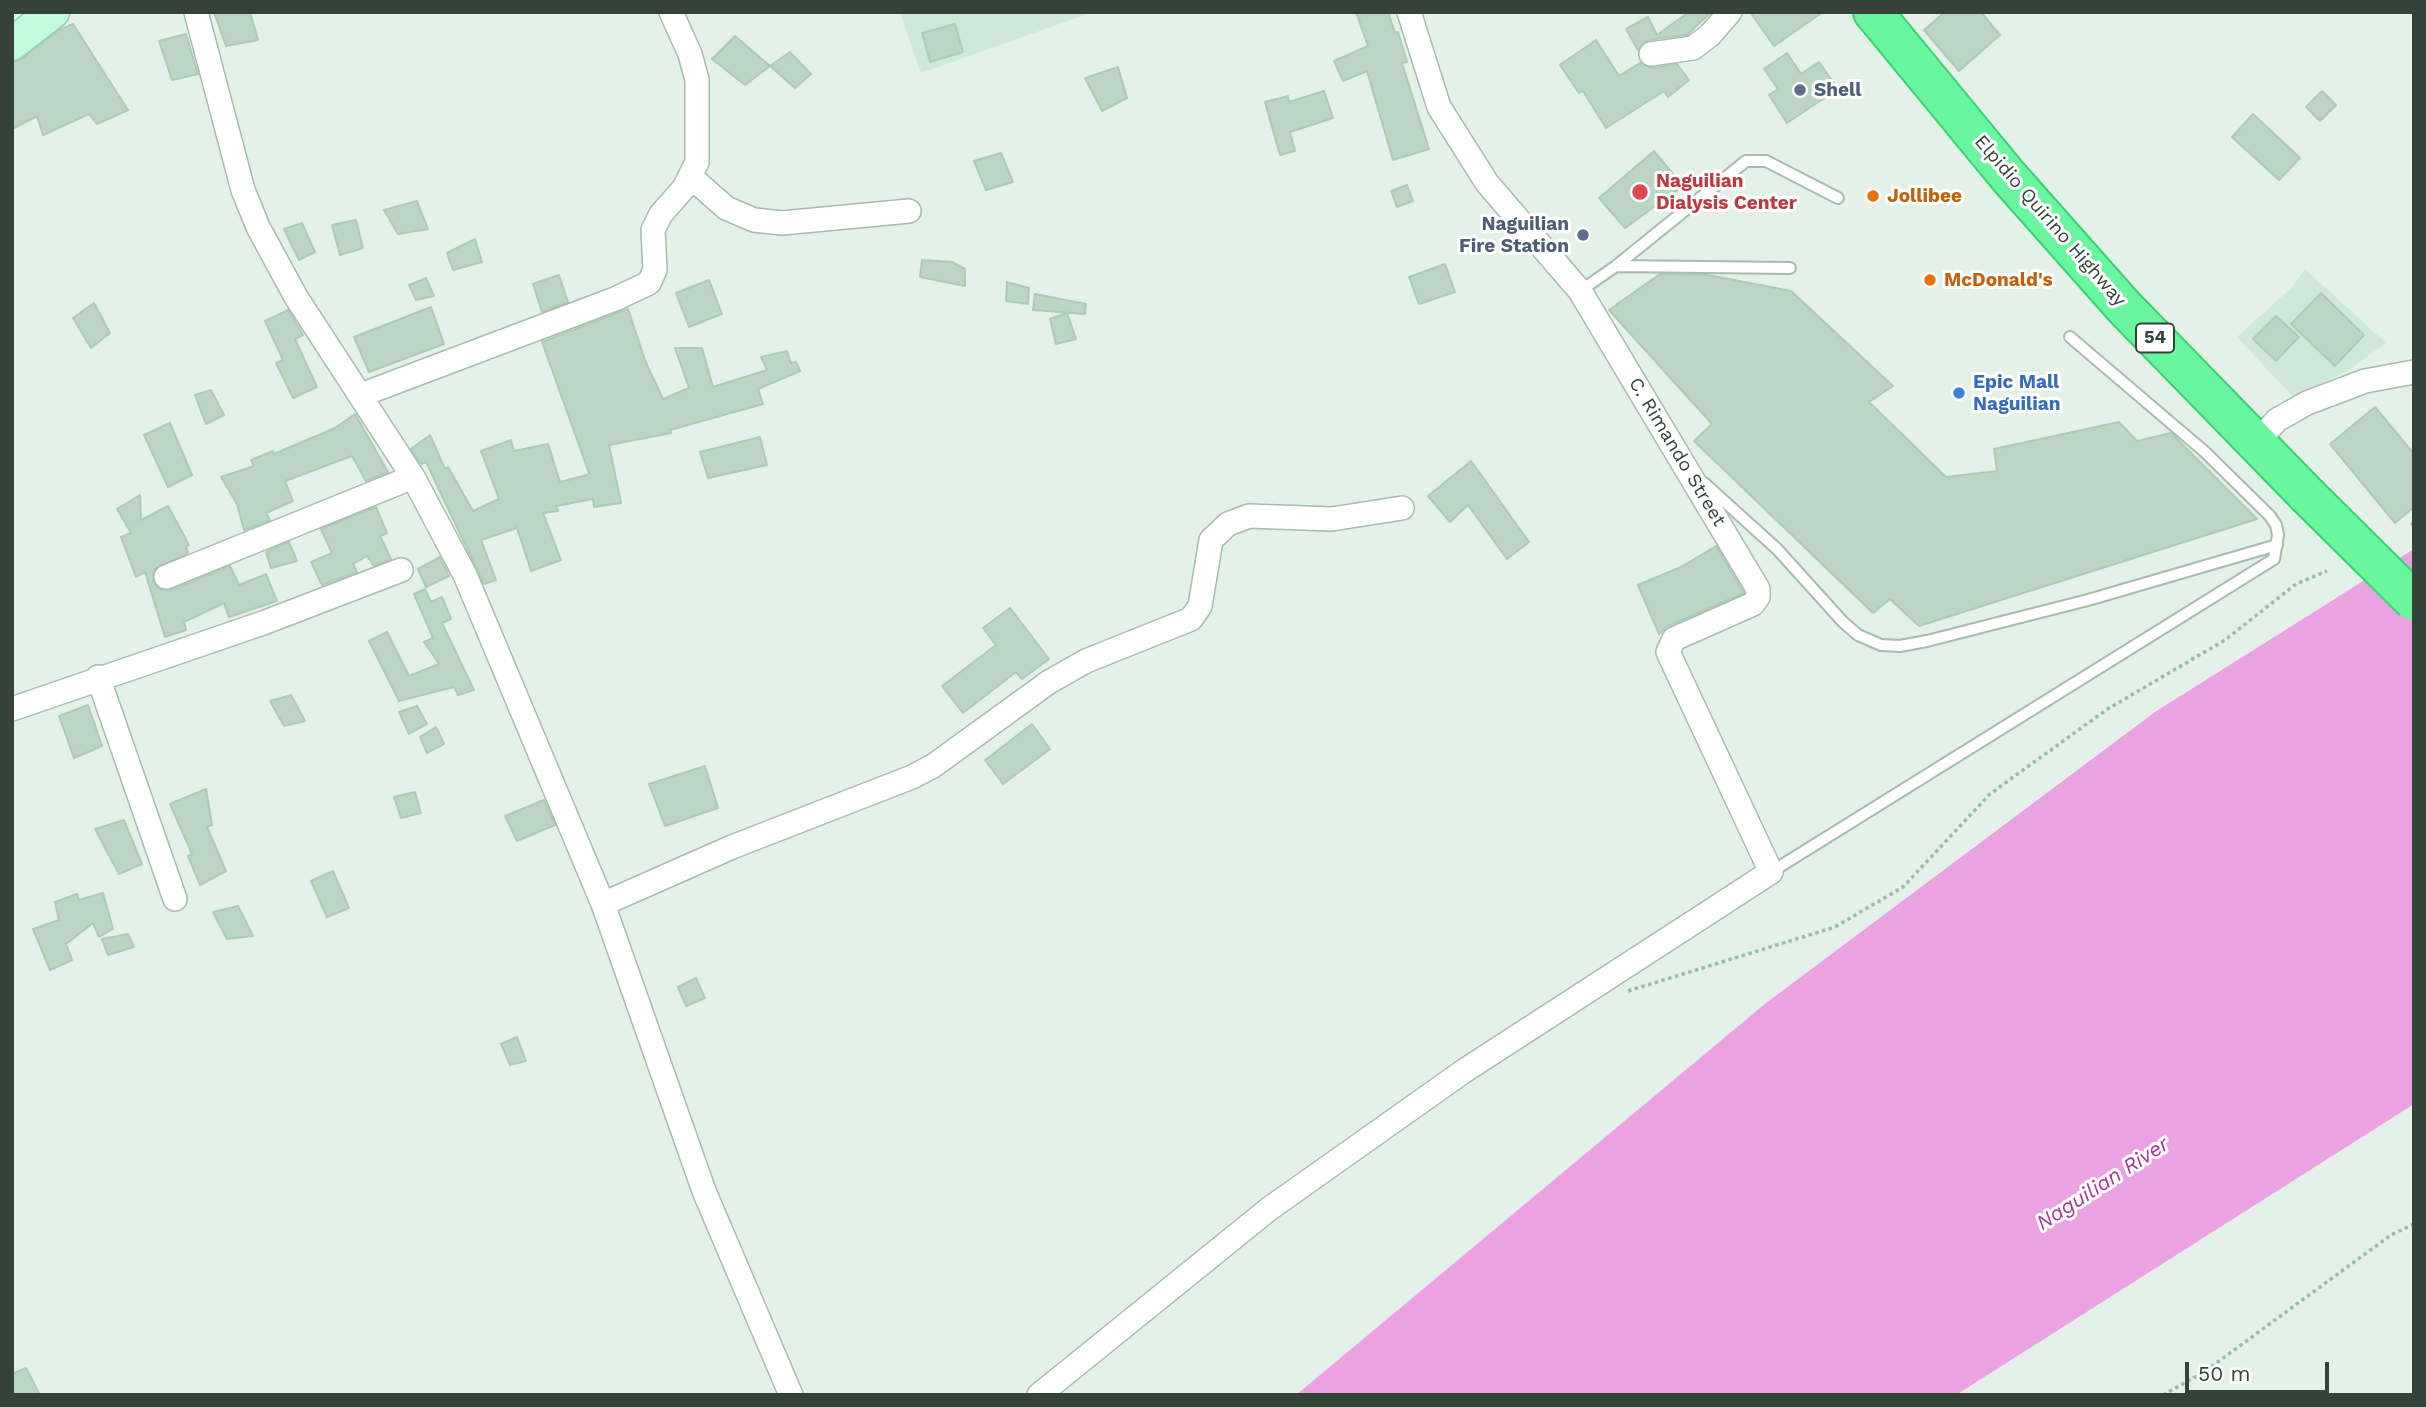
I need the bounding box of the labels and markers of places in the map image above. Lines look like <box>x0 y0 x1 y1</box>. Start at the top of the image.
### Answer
place label: Shell <box>1814 79 1861 101</box>
marker: Shell <box>1792 82 1808 98</box>
place label: Naguilian Dialysis Center <box>1656 170 1797 214</box>
marker: Naguilian Dialysis Center <box>1630 182 1650 202</box>
place label: Jollibee <box>1887 185 1962 207</box>
marker: Jollibee <box>1865 188 1881 204</box>
place label: Naguilian Fire Station <box>1459 213 1569 257</box>
marker: Naguilian Fire Station <box>1575 227 1591 243</box>
place label: McDonald's <box>1944 269 2053 291</box>
marker: McDonald's <box>1922 272 1938 288</box>
place label: Epic Mall Naguilian <box>1973 371 2061 415</box>
marker: Epic Mall Naguilian <box>1951 385 1967 401</box>

